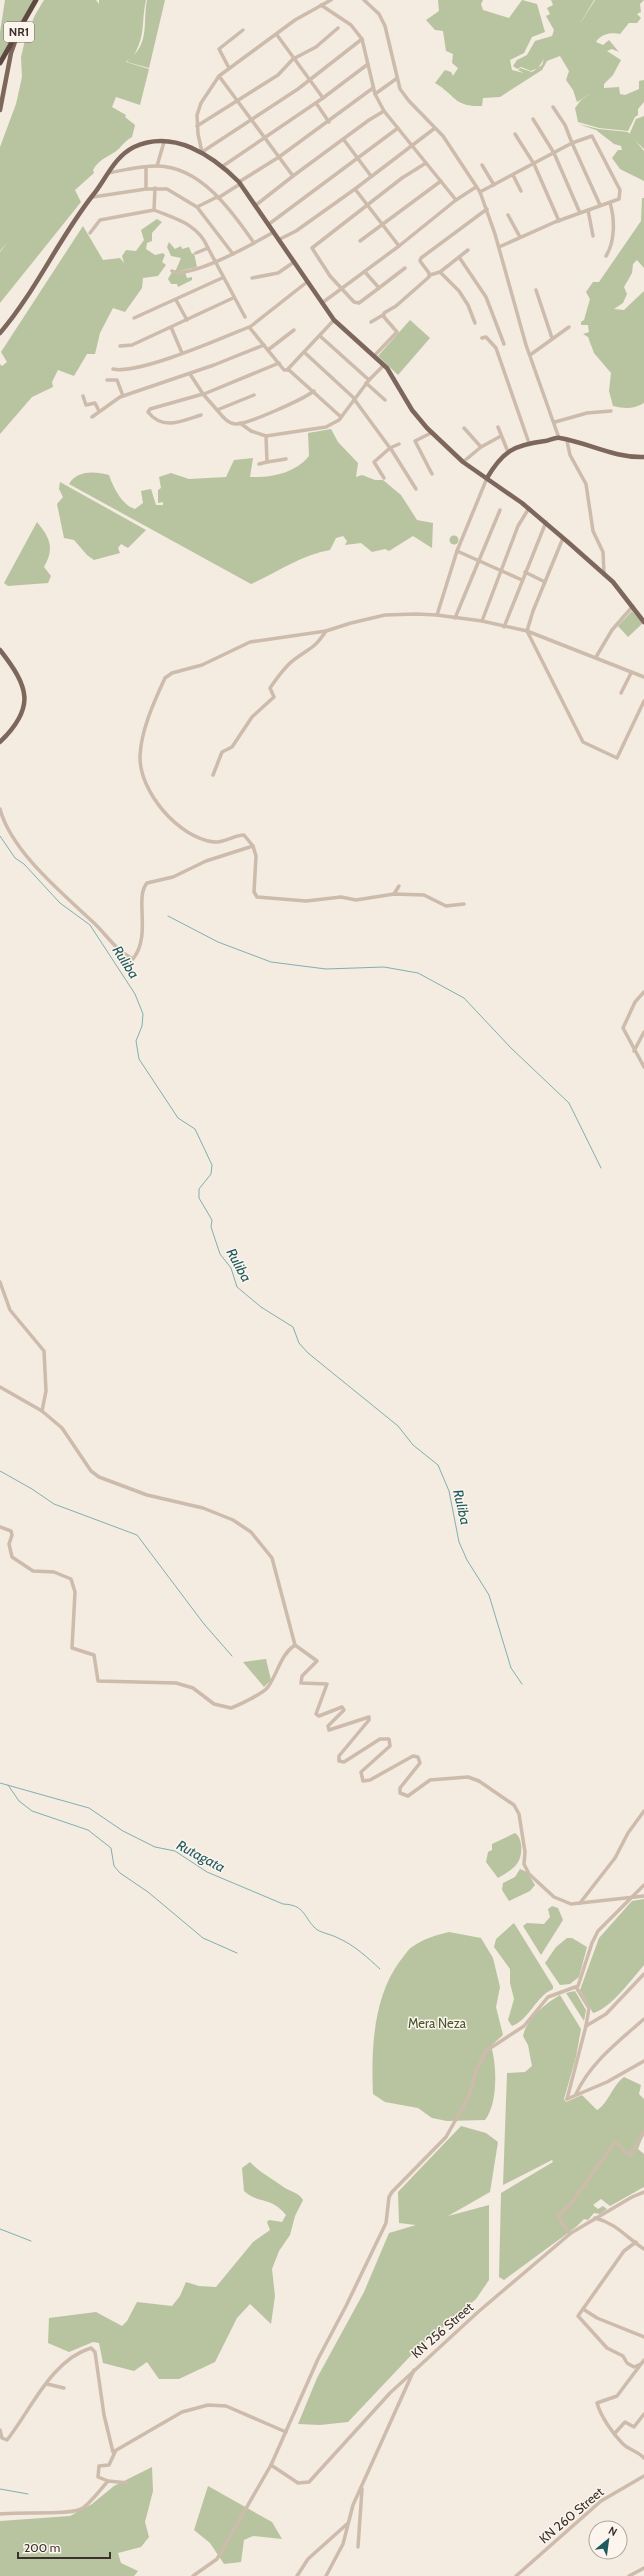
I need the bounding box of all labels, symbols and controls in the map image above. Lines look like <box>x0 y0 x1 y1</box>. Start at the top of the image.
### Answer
road number: NR1 <box>4 22 34 42</box>
water label: Ruliba <box>109 942 143 982</box>
water label: Ruliba <box>222 1245 256 1285</box>
water label: Ruliba <box>449 1488 475 1526</box>
water label: Rutagata <box>174 1836 228 1876</box>
park label: Mera Neza <box>408 2015 467 2031</box>
street label: KN 256 Street <box>408 2298 477 2361</box>
street label: KN 260 Street <box>536 2483 607 2547</box>
north arrow <box>588 2520 628 2560</box>
text: N <box>606 2523 620 2539</box>
scale bar <box>18 2534 110 2560</box>
text: 200 m <box>24 2540 60 2555</box>

